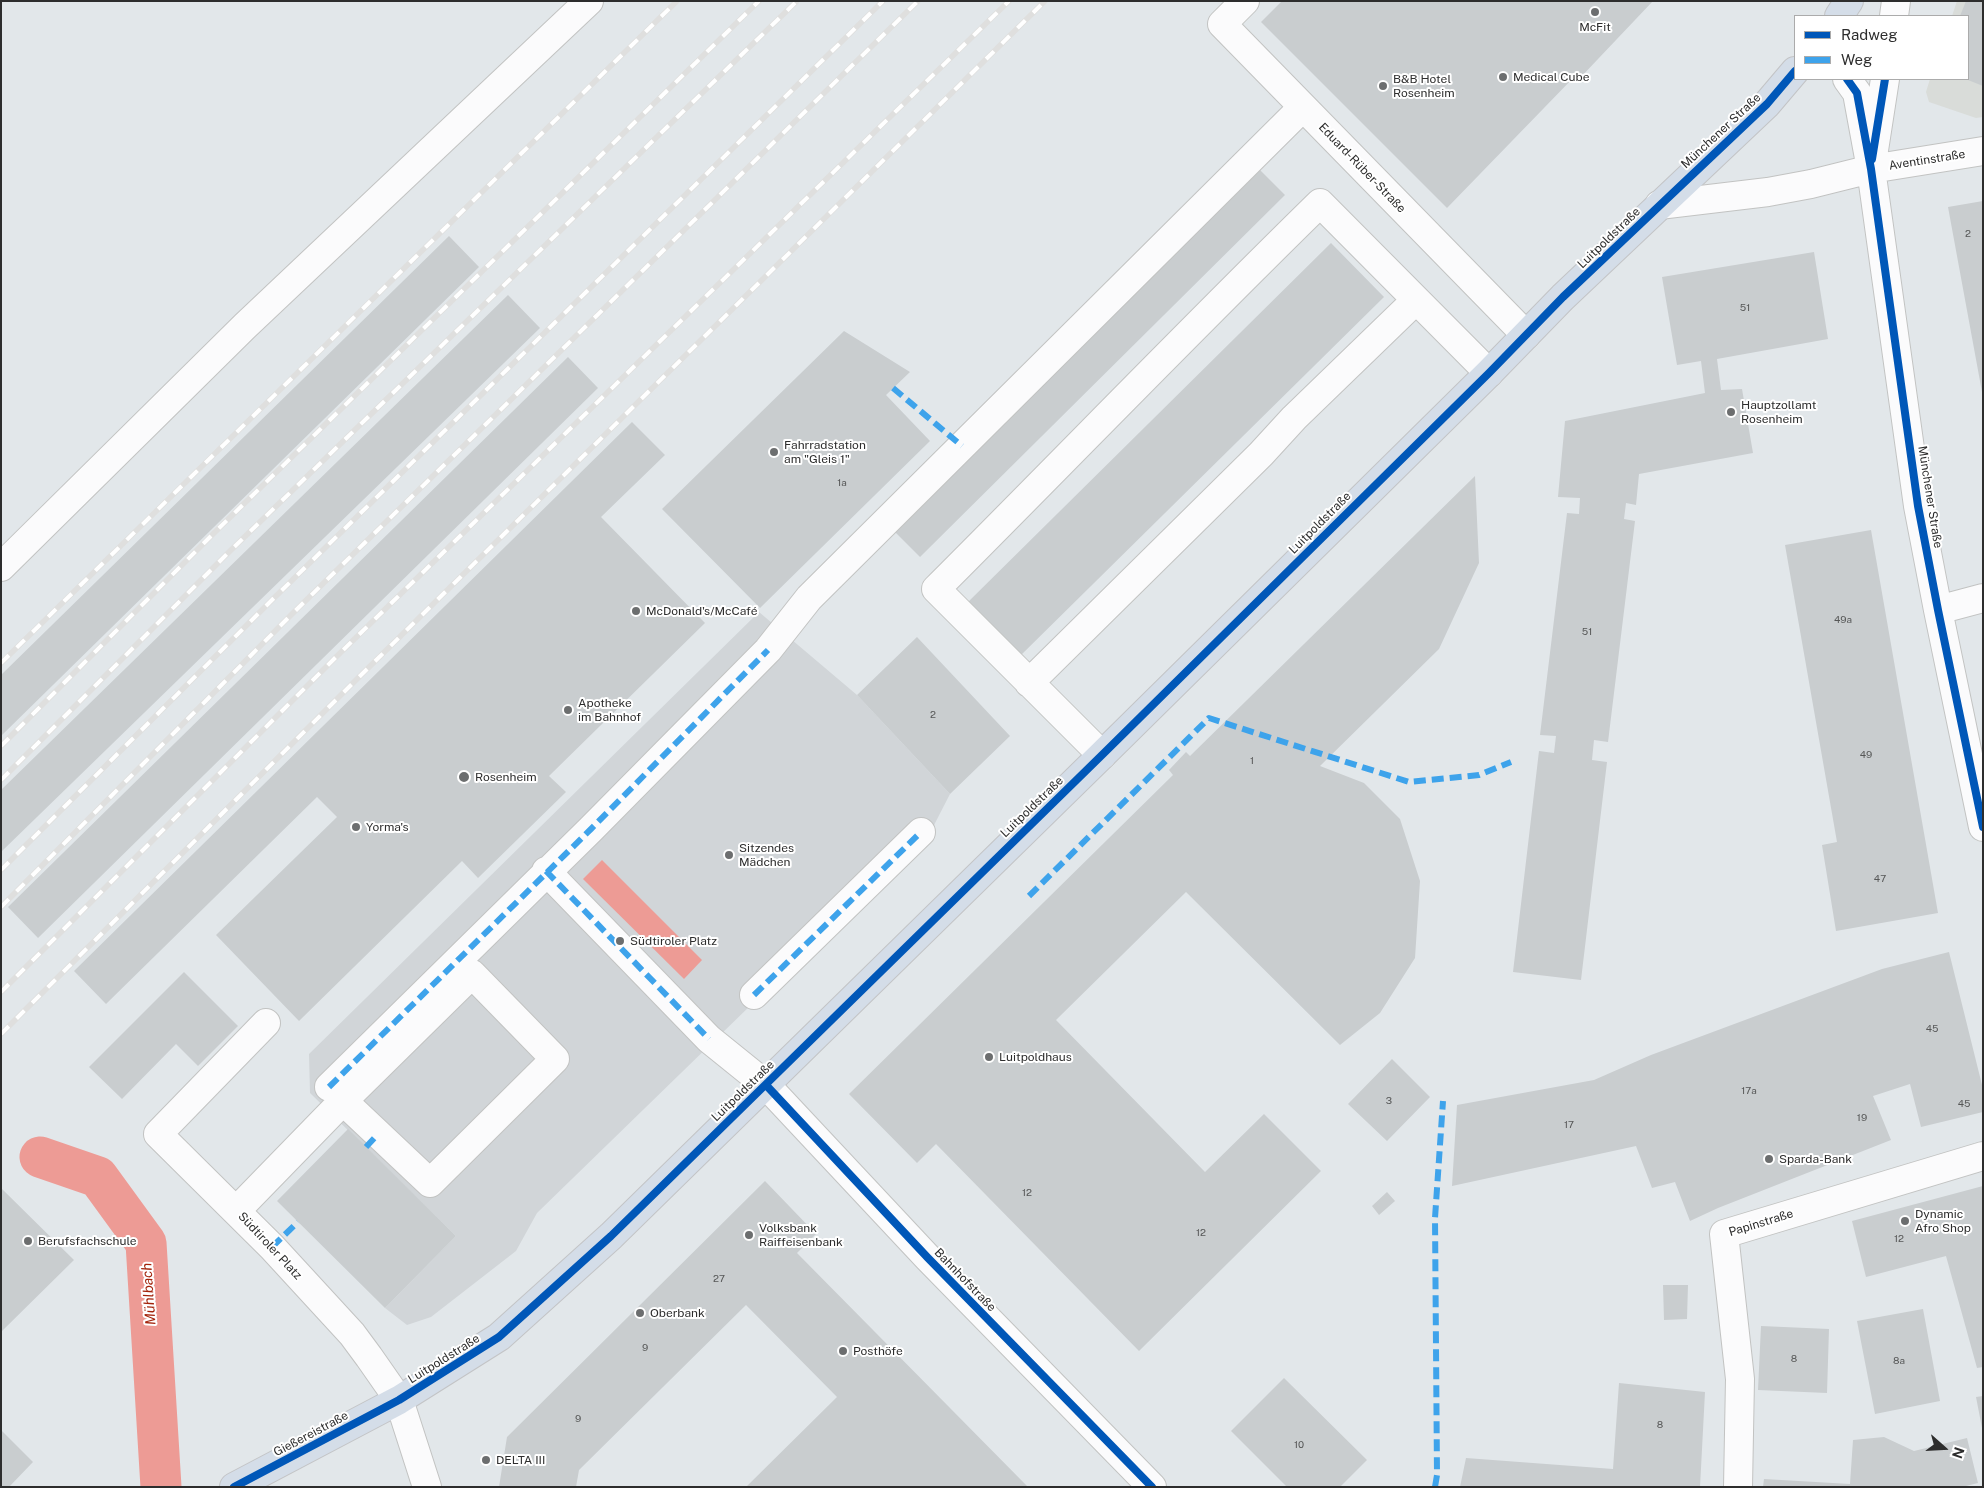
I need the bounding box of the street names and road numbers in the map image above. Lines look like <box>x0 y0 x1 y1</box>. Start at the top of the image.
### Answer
street label: Münchener Straße <box>1678 90 1764 172</box>
street label: Eduard-Rüber-Straße <box>1315 120 1409 216</box>
street label: Aventinstraße <box>1888 147 1966 173</box>
street label: Luitpoldstraße <box>1575 204 1643 272</box>
street label: Münchener Straße <box>1915 445 1945 549</box>
street label: Luitpoldstraße <box>1286 489 1354 557</box>
street label: Luitpoldstraße <box>998 773 1066 841</box>
street label: Luitpoldstraße <box>709 1057 777 1125</box>
street label: Papinstraße <box>1727 1206 1795 1240</box>
street label: Südtiroler Platz <box>235 1209 305 1283</box>
street label: Bahnhofstraße <box>931 1245 999 1315</box>
street label: Luitpoldstraße <box>406 1331 482 1387</box>
street label: Gießereistraße <box>271 1408 351 1460</box>

